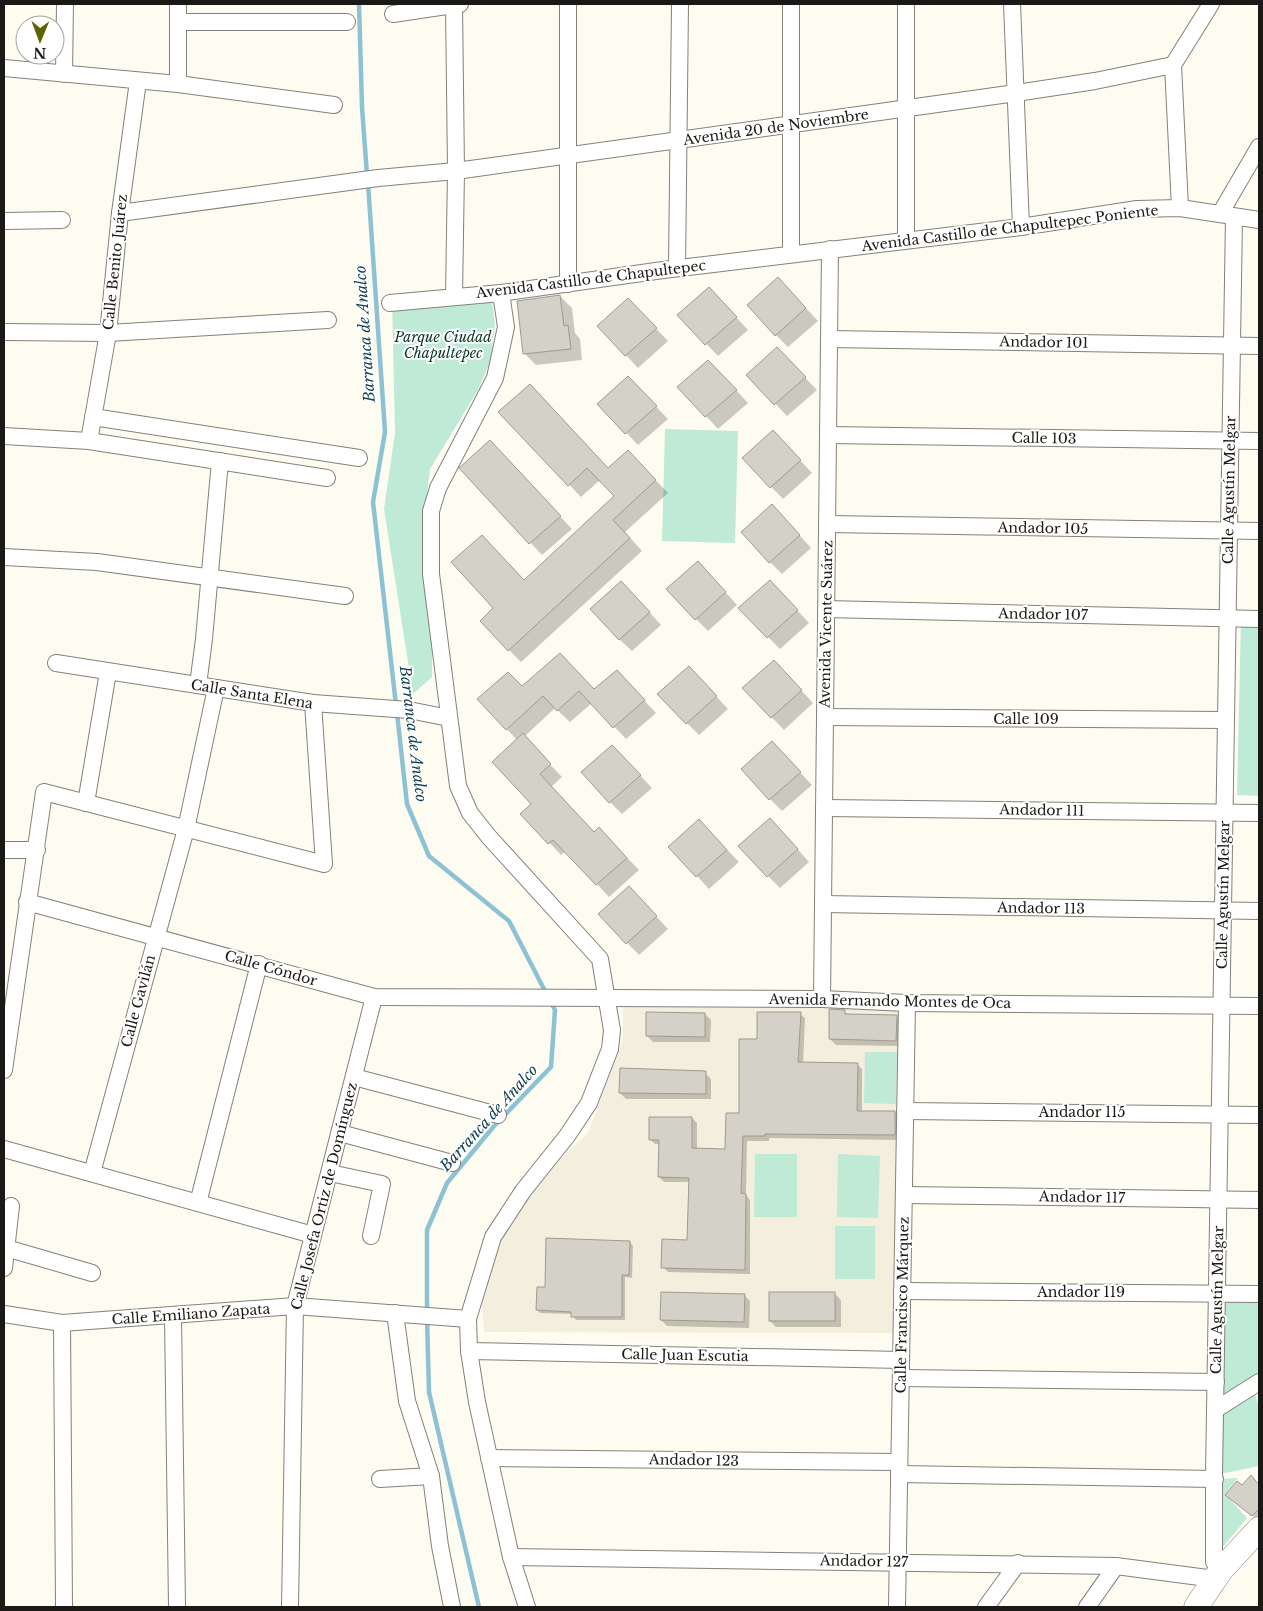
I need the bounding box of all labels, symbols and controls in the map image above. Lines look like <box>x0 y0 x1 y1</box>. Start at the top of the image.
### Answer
north arrow <box>15 15 65 65</box>
text: N <box>33 44 47 62</box>
street label: Avenida 20 de Noviembre <box>681 105 870 149</box>
street label: Calle Benito Juárez <box>99 193 131 331</box>
street label: Avenida Castillo de Chapultepec Poniente <box>859 201 1160 255</box>
street label: Avenida Castillo de Chapultepec <box>474 256 707 302</box>
water label: Barranca de Analco <box>350 265 379 404</box>
park label: Parque Ciudad Chapultepec <box>393 328 492 362</box>
street label: Andador 101 <box>998 332 1089 352</box>
street label: Calle Agustín Melgar <box>1219 415 1239 564</box>
street label: Calle 103 <box>1011 428 1077 448</box>
street label: Andador 105 <box>996 518 1089 538</box>
street label: Avenida Vicente Suárez <box>816 540 836 709</box>
street label: Andador 107 <box>997 604 1089 624</box>
water label: Barranca de Analco <box>396 664 431 803</box>
street label: Calle Santa Elena <box>190 675 315 713</box>
street label: Calle 109 <box>993 710 1059 728</box>
street label: Andador 111 <box>998 800 1085 820</box>
street label: Calle Agustín Melgar <box>1213 820 1233 969</box>
street label: Andador 113 <box>996 898 1085 918</box>
street label: Calle Cóndor <box>223 946 320 990</box>
street label: Calle Gavilán <box>117 952 159 1049</box>
street label: Avenida Fernando Montes de Oca <box>768 990 1012 1012</box>
water label: Barranca de Analco <box>435 1060 542 1176</box>
street label: Calle Josefa Ortiz de Domínguez <box>287 1080 361 1312</box>
street label: Andador 115 <box>1037 1103 1126 1121</box>
street label: Andador 117 <box>1038 1187 1126 1207</box>
street label: Calle Francisco Márquez <box>891 1216 913 1393</box>
street label: Calle Agustín Melgar <box>1207 1225 1227 1374</box>
street label: Andador 119 <box>1036 1283 1125 1301</box>
street label: Calle Emiliano Zapata <box>111 1299 271 1329</box>
street label: Calle Juan Escutia <box>621 1345 749 1365</box>
street label: Andador 123 <box>648 1450 739 1470</box>
street label: Andador 127 <box>819 1551 909 1571</box>

